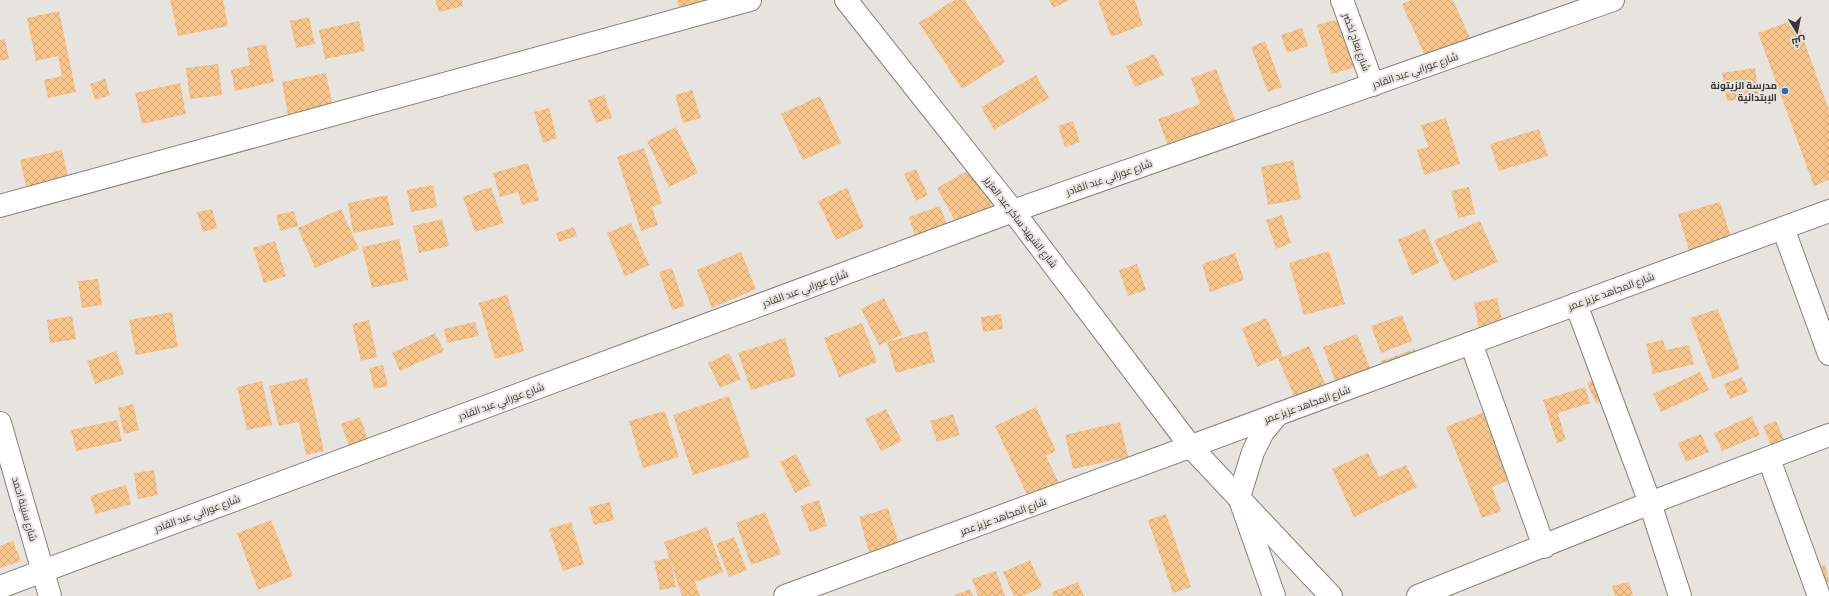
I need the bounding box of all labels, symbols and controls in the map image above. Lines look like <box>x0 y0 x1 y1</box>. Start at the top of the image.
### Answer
street label: شارع بعاج لخضر <box>1340 10 1373 73</box>
north arrow <box>1777 12 1817 52</box>
text: ش <box>1791 34 1807 50</box>
street label: شارع عورابي عبد القادر <box>1370 50 1460 93</box>
place label: مدرسة الزيتونة الإبتدائية <box>1711 79 1777 104</box>
marker: مدرسة الزيتونة الإبتدائية <box>1780 86 1790 96</box>
street label: شارع عورابي عبد القادر <box>1064 157 1154 200</box>
street label: شارع الشهيد ساكر عبد العزيز <box>980 173 1060 270</box>
street label: شارع عورابي عبد القادر <box>760 267 850 311</box>
street label: شارع المجاهد عزيز عمر <box>1565 270 1656 313</box>
street label: شارع عورابي عبد القادر <box>456 380 546 424</box>
street label: شارع المجاهد عزيز عمر <box>1261 383 1352 426</box>
street label: شارع سنينة احمد <box>9 475 40 543</box>
street label: شارع عورابي عبد القادر <box>152 492 242 536</box>
street label: شارع المجاهد عزيز عمر <box>957 495 1048 538</box>

